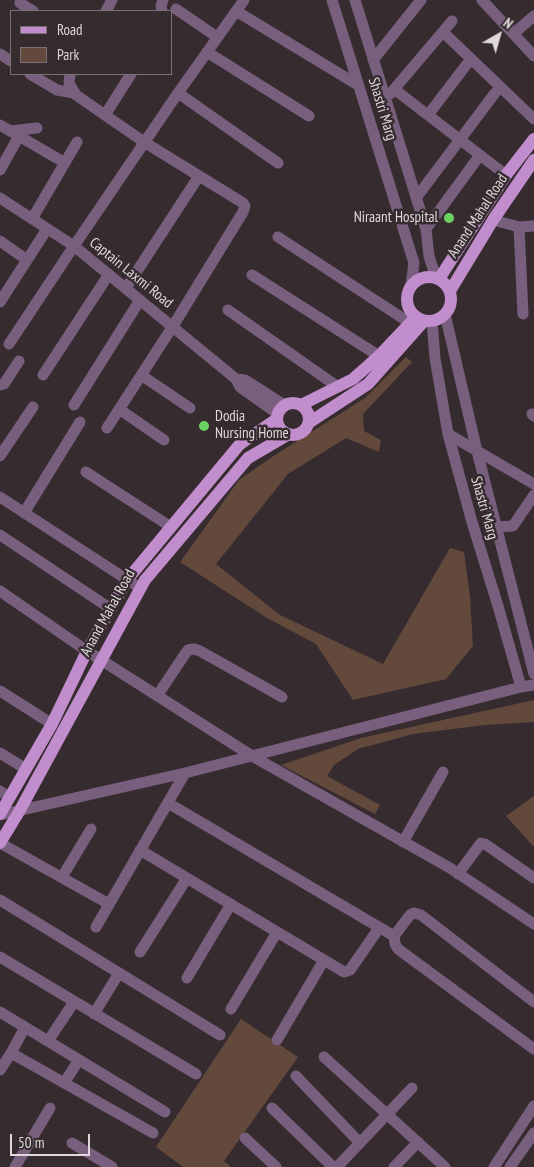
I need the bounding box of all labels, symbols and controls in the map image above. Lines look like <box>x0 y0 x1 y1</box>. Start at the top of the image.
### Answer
legend <box>10 10 172 75</box>
north arrow <box>474 10 524 60</box>
text: N <box>500 14 517 33</box>
text: Road <box>57 20 83 39</box>
text: Park <box>57 45 79 64</box>
street label: Shastri Marg <box>364 75 400 143</box>
street label: Anand Mahal Road <box>444 171 512 261</box>
place label: Niraant Hospital <box>354 209 438 227</box>
marker: Niraant Hospital <box>442 211 456 225</box>
street label: Captain Laxmi Road <box>86 234 176 312</box>
place label: Dodia Nursing Home <box>215 408 289 443</box>
marker: Dodia Nursing Home <box>197 419 211 433</box>
street label: Shastri Marg <box>466 474 502 542</box>
street label: Anand Mahal Road <box>77 566 139 660</box>
scale bar <box>12 1124 92 1156</box>
text: 50 m <box>18 1133 44 1152</box>

